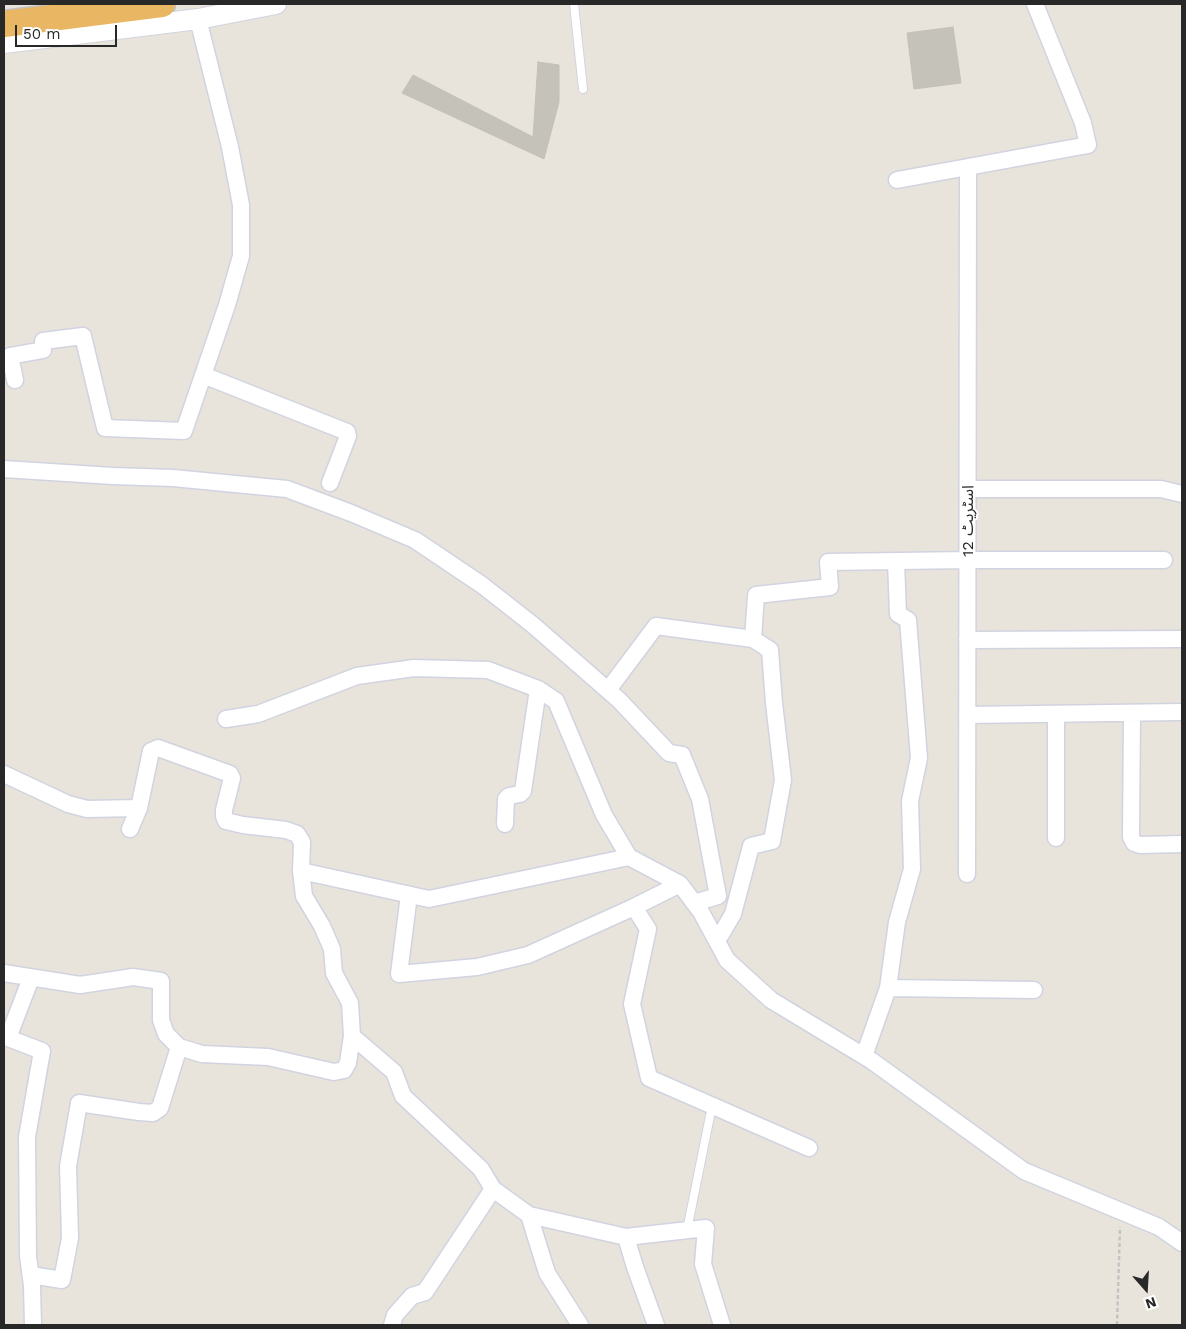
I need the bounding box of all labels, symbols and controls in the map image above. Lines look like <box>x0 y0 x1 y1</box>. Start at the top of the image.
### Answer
scale bar <box>18 15 120 47</box>
text: 50 m <box>23 25 60 43</box>
street label: اسٹریٹ 12 <box>958 485 978 557</box>
north arrow <box>1121 1264 1171 1314</box>
text: N <box>1143 1294 1158 1312</box>

